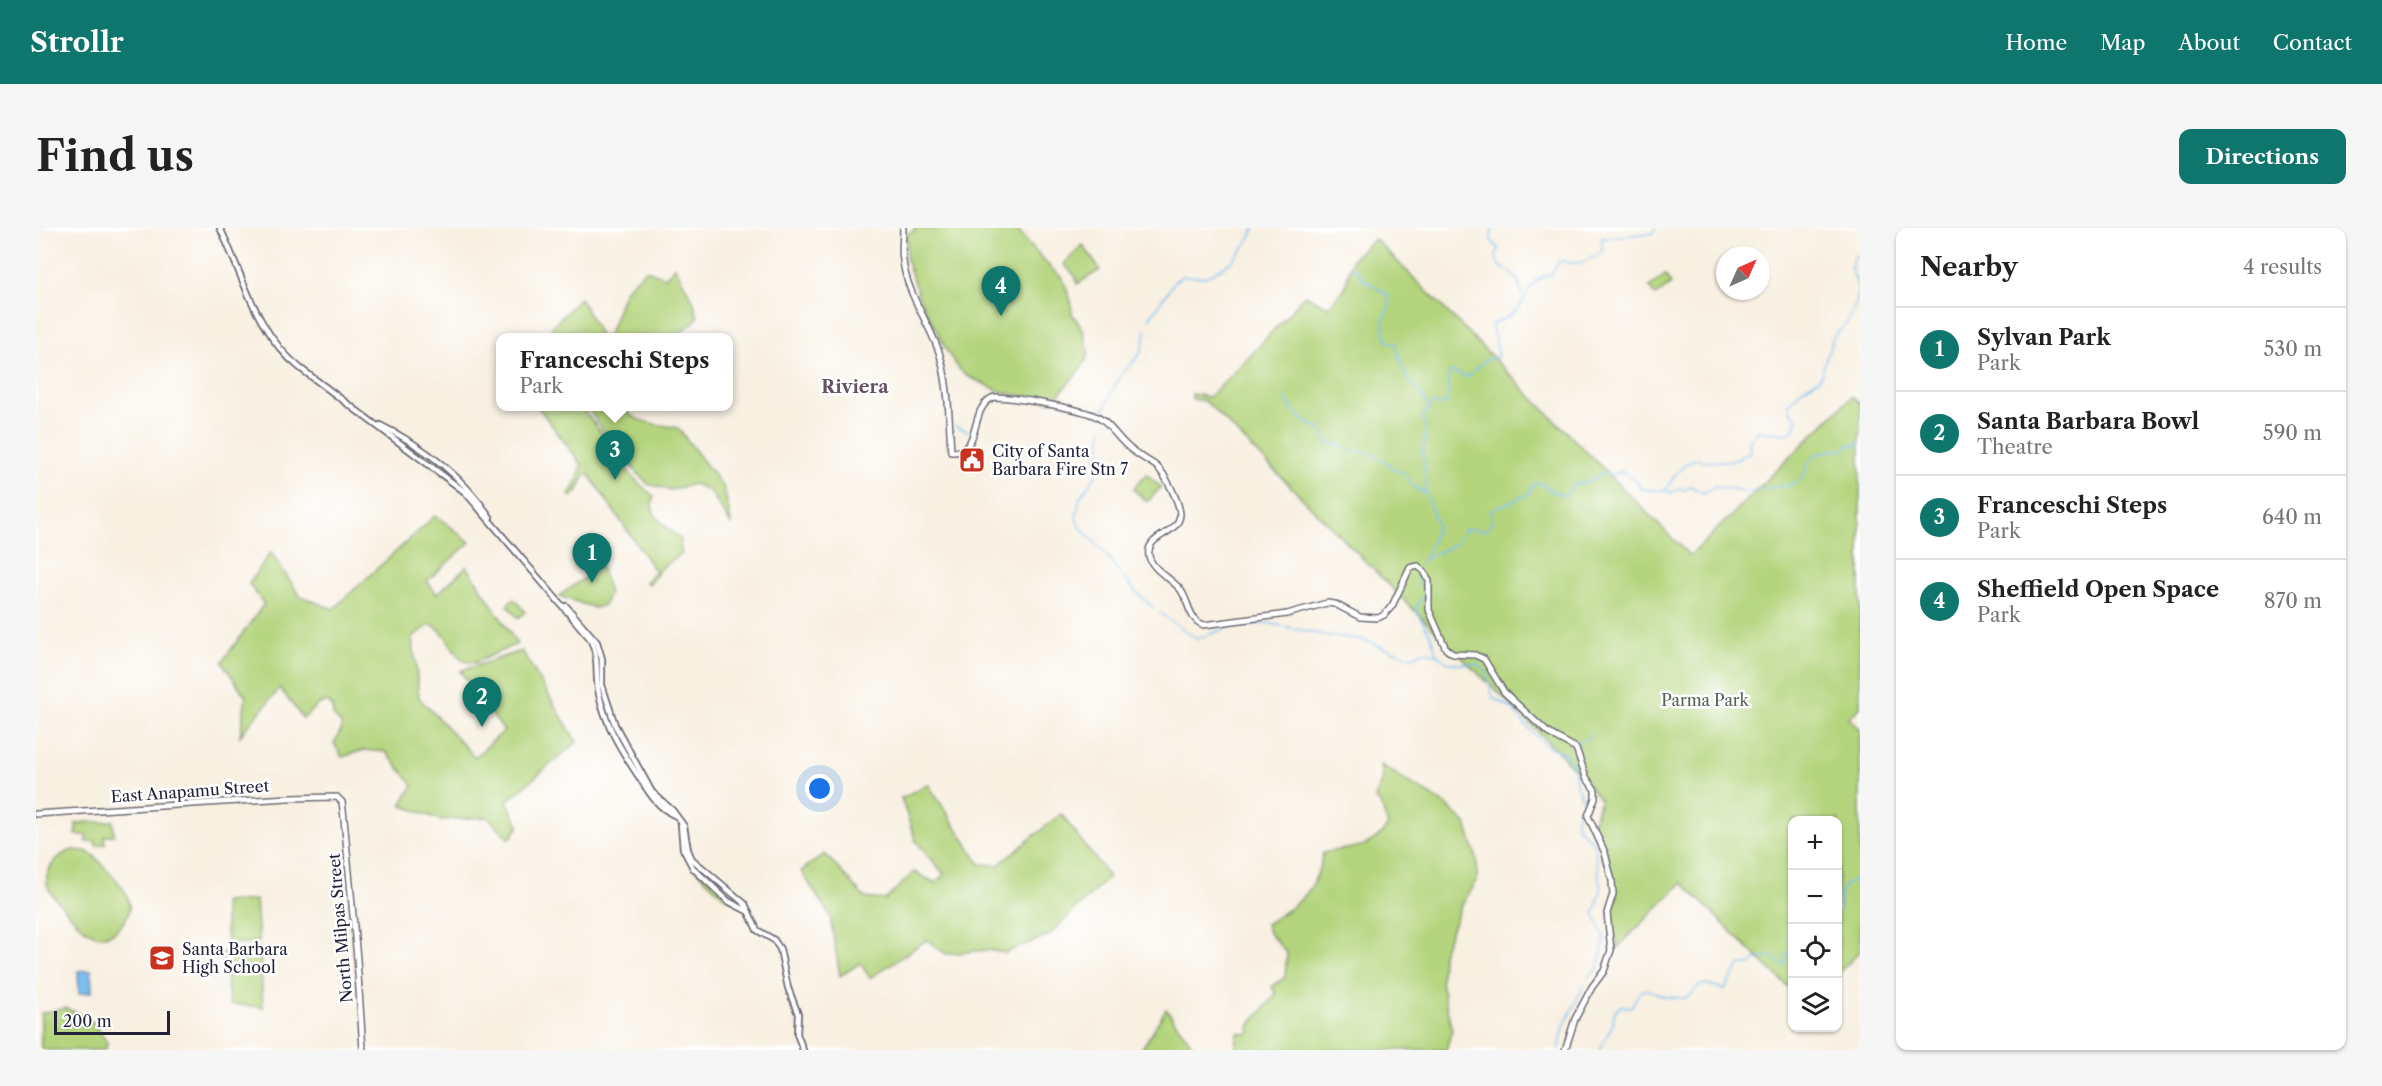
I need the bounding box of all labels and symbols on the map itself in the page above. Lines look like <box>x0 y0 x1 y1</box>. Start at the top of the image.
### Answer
north arrow <box>1716 246 1770 300</box>
pin: 4 <box>982 266 1020 316</box>
district label: Riviera <box>821 376 889 398</box>
pin: 3 <box>596 430 634 480</box>
place label: City of Santa Barbara Fire Stn 7 <box>992 441 1128 479</box>
public building icon: City of Santa Barbara Fire Stn 7 <box>957 445 987 475</box>
pin: 1 <box>572 534 612 583</box>
pin: 2 <box>462 678 502 727</box>
park label: Parma Park <box>1661 690 1750 710</box>
your location <box>805 774 834 803</box>
street label: East Anapamu Street <box>110 775 270 807</box>
street label: North Milpas Street <box>323 852 356 1004</box>
place label: Santa Barbara High School <box>182 939 288 977</box>
school or university icon: Santa Barbara High School <box>147 943 177 973</box>
scale bar <box>54 1008 170 1036</box>

